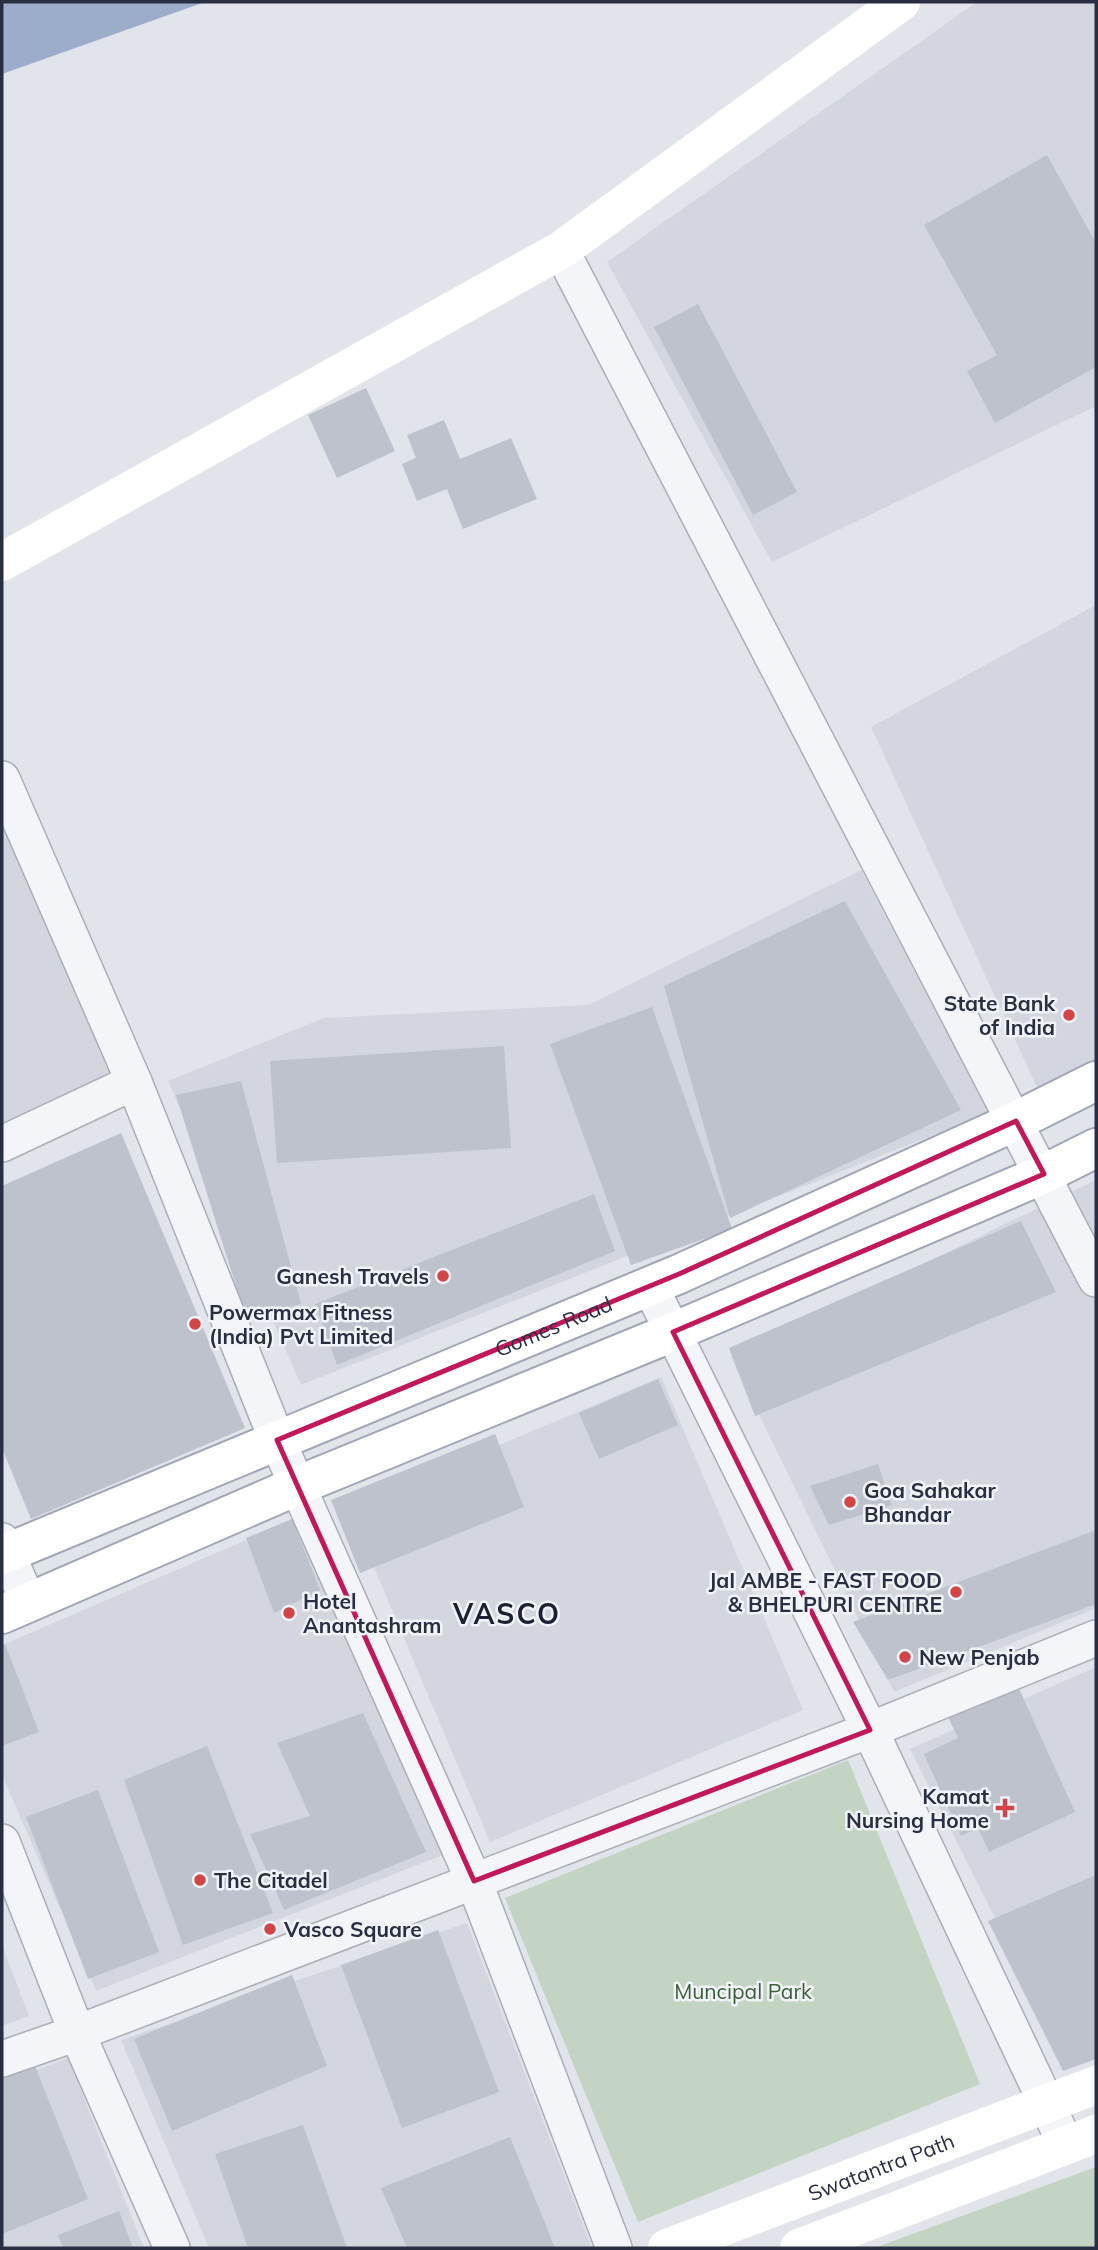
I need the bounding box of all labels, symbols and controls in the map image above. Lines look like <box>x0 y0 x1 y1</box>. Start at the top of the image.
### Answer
place label: State Bank of India <box>944 990 1055 1040</box>
marker: State Bank of India <box>1061 1007 1077 1023</box>
place label: Ganesh Travels <box>276 1263 429 1289</box>
marker: Ganesh Travels <box>435 1268 451 1284</box>
street label: Gomes Road <box>491 1290 616 1362</box>
place label: Powermax Fitness (India) Pvt Limited <box>209 1299 393 1349</box>
marker: Powermax Fitness (India) Pvt Limited <box>187 1316 203 1332</box>
place label: Goa Sahakar Bhandar <box>864 1477 997 1527</box>
marker: Goa Sahakar Bhandar <box>842 1494 858 1510</box>
place label: JaI AMBE - FAST FOOD & BHELPURI CENTRE <box>709 1567 942 1617</box>
marker: JaI AMBE - FAST FOOD & BHELPURI CENTRE <box>948 1584 964 1600</box>
place label: Hotel Anantashram <box>303 1588 441 1638</box>
district label: VASCO <box>452 1596 561 1631</box>
marker: Hotel Anantashram <box>281 1605 297 1621</box>
place label: New Penjab <box>919 1644 1040 1670</box>
marker: New Penjab <box>897 1649 913 1665</box>
place label: Kamat Nursing Home <box>846 1783 989 1833</box>
marker: Kamat Nursing Home <box>995 1798 1015 1818</box>
place label: The Citadel <box>214 1867 328 1893</box>
marker: The Citadel <box>192 1872 208 1888</box>
place label: Vasco Square <box>283 1916 422 1942</box>
marker: Vasco Square <box>262 1921 278 1937</box>
park label: Muncipal Park <box>674 1978 812 2004</box>
street label: Swatantra Path <box>804 2127 958 2206</box>

